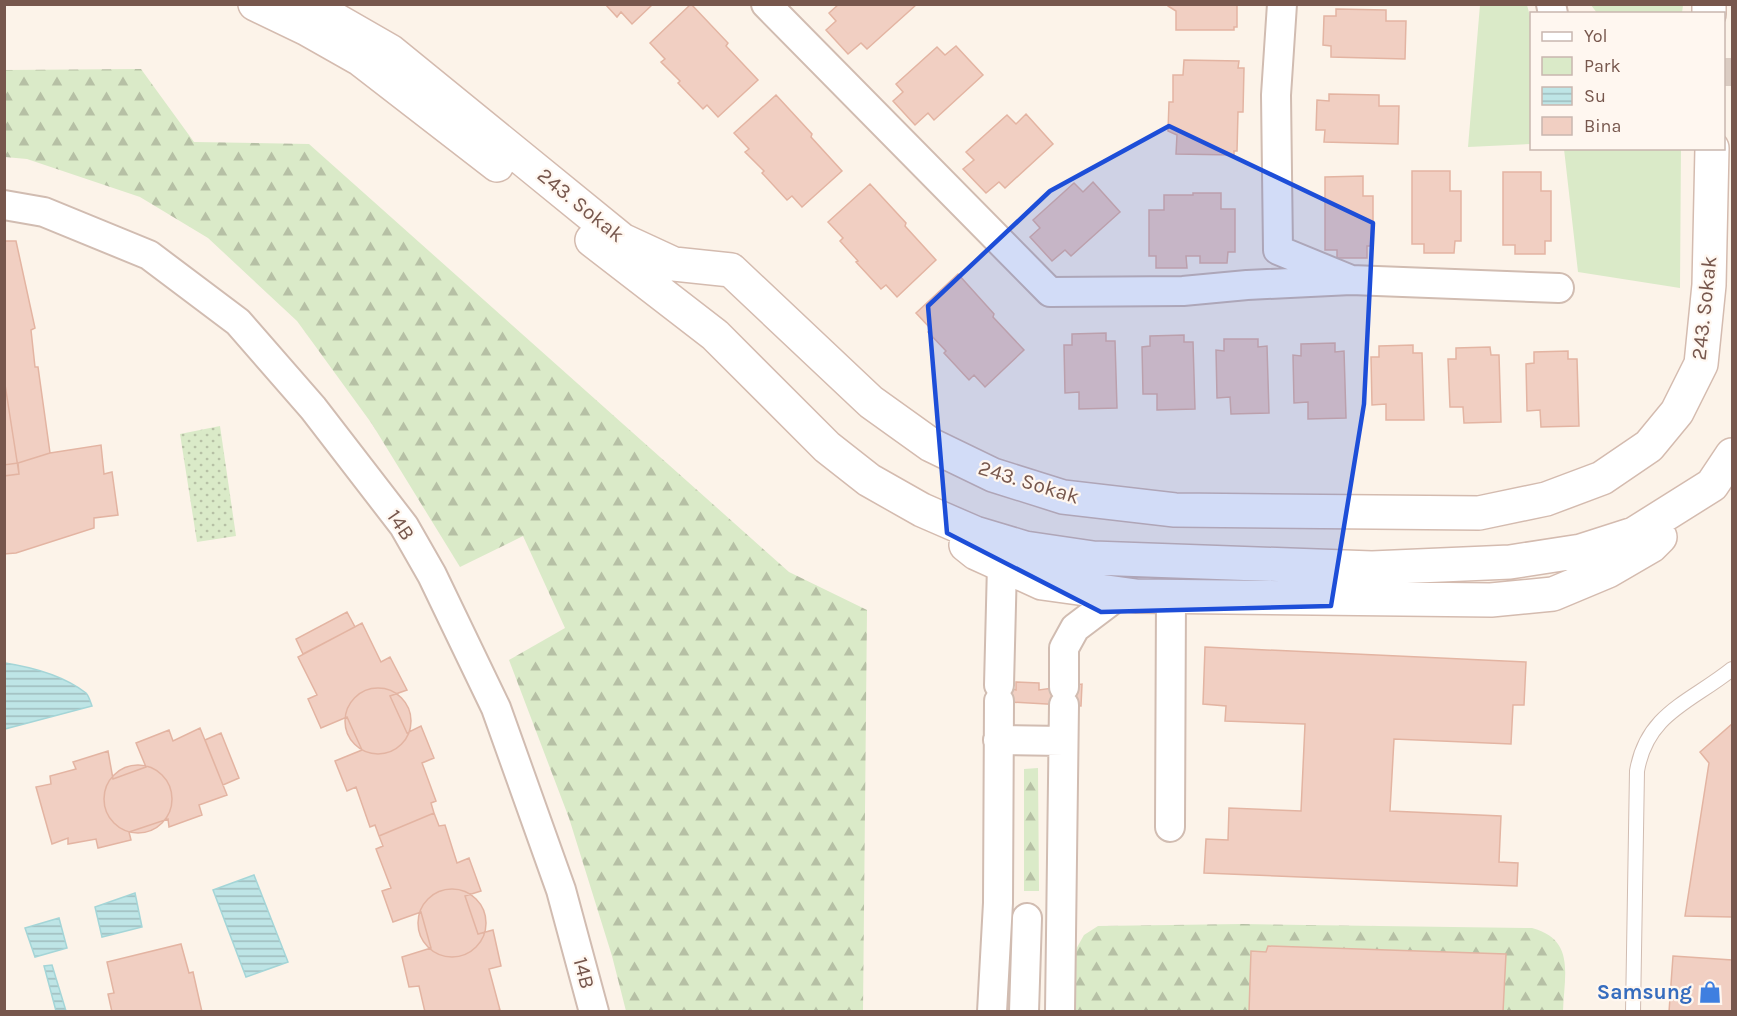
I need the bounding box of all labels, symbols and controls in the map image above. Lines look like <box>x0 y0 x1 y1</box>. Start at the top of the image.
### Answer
legend <box>1530 12 1725 150</box>
text: Yol <box>1584 25 1608 47</box>
text: Park <box>1584 55 1621 77</box>
text: Su <box>1584 85 1606 107</box>
text: Bina <box>1584 115 1621 137</box>
street label: 243. Sokak <box>533 163 629 247</box>
street label: 243. Sokak <box>1687 255 1721 361</box>
street label: 243. Sokak <box>976 455 1083 509</box>
street label: 14B <box>382 505 420 545</box>
street label: 14B <box>568 955 600 991</box>
shop icon: Samsung <box>1697 979 1723 1005</box>
place label: Samsung <box>1597 980 1692 1004</box>

